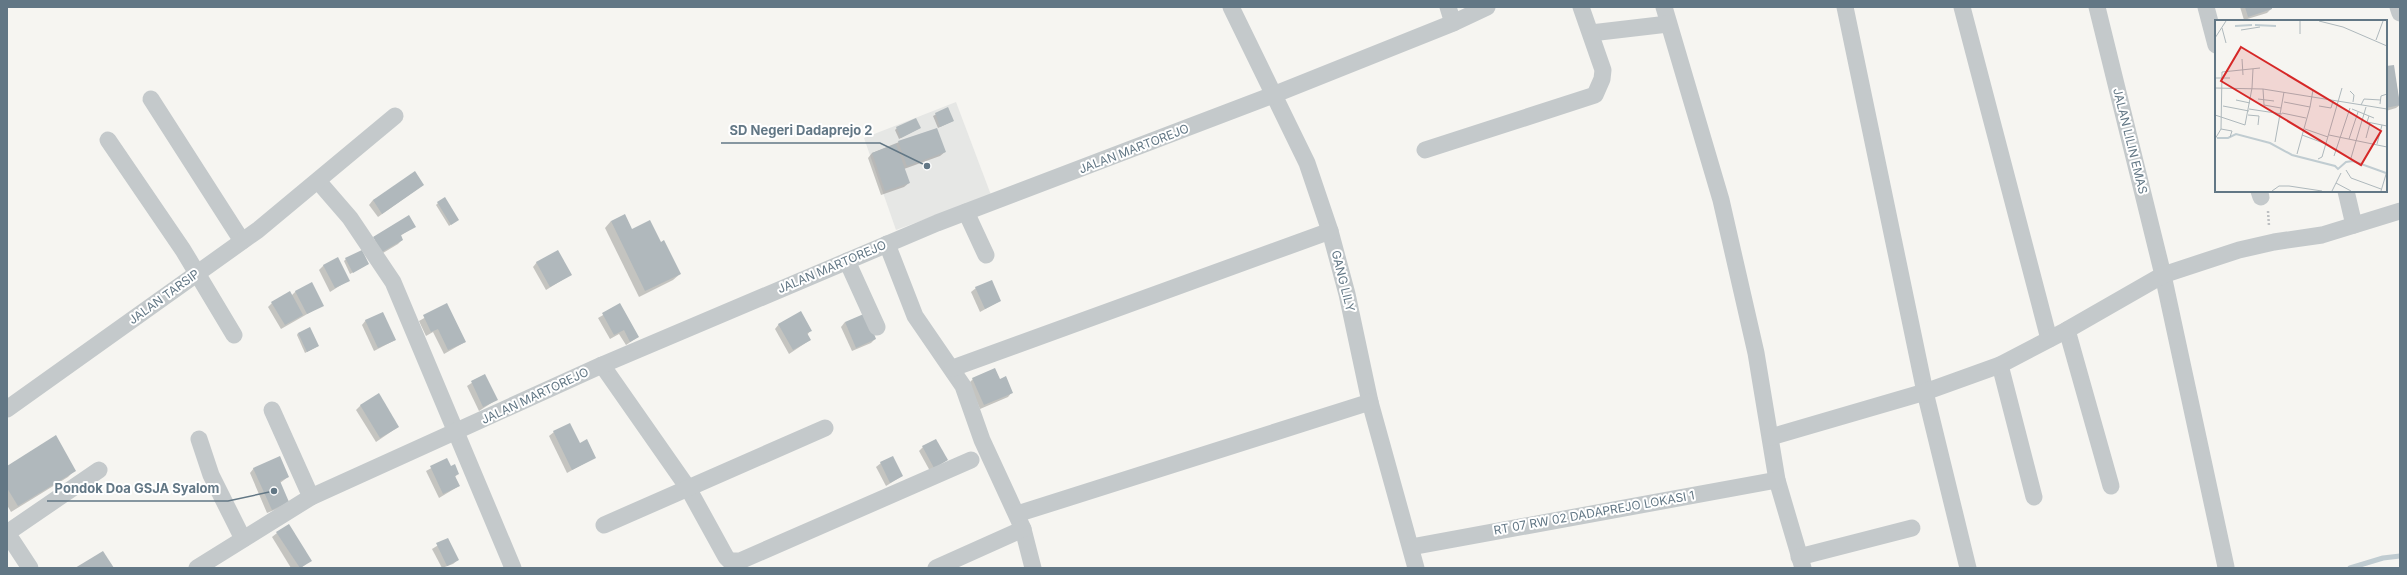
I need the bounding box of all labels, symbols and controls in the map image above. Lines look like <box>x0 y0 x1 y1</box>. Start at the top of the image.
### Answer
inset map <box>2215 20 2387 192</box>
street label: JALAN LILIN EMAS <box>2110 86 2151 196</box>
callout: SD Negeri Dadaprejo 2 <box>721 118 880 143</box>
street label: JALAN MARTOREJO <box>1077 121 1191 176</box>
text: SD Negeri Dadaprejo 2 <box>730 122 872 138</box>
street label: JALAN MARTOREJO <box>775 237 888 296</box>
street label: GANG LILY <box>1329 249 1358 313</box>
street label: JALAN TARSIP <box>125 266 202 327</box>
street label: JALAN MARTOREJO <box>479 364 591 427</box>
callout: Pondok Doa GSJA Syalom <box>47 476 228 501</box>
text: Pondok Doa GSJA Syalom <box>55 480 220 496</box>
street label: RT 07 RW 02 DADAPREJO LOKASI 1 <box>1492 487 1696 538</box>

